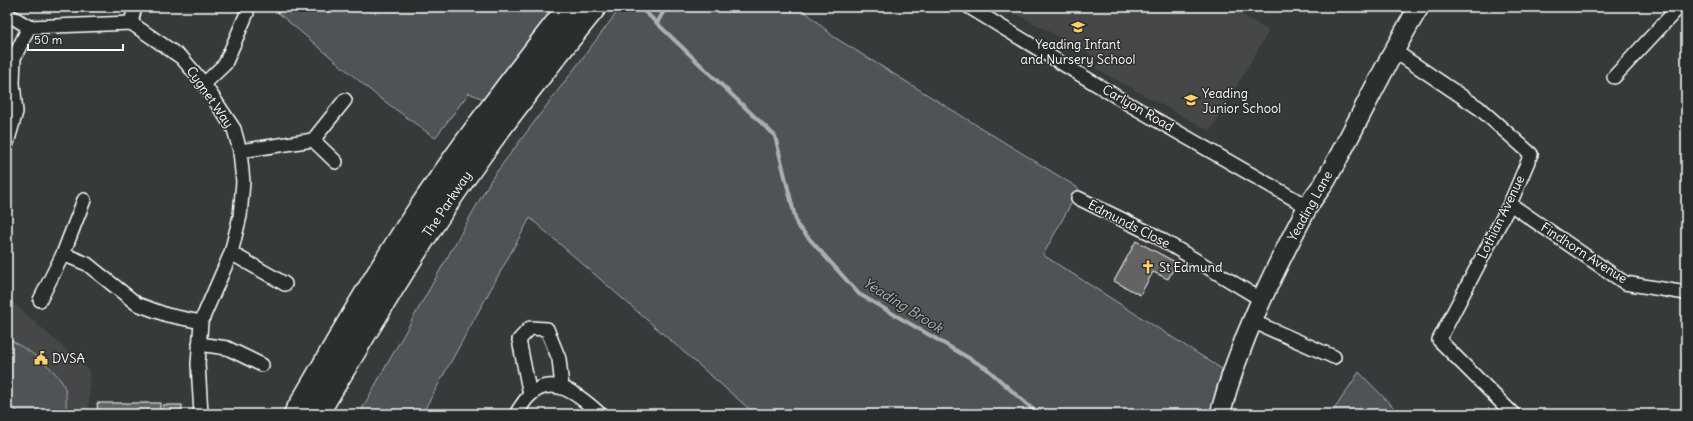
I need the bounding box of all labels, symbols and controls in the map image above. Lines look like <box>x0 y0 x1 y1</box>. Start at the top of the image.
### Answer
school or university icon: Yeading Infant and Nursery School <box>1070 19 1086 35</box>
scale bar <box>28 26 123 52</box>
text: 50 m <box>34 32 63 47</box>
place label: Yeading Infant and Nursery School <box>1020 36 1136 68</box>
street label: Cygnet Way <box>183 63 237 131</box>
street label: Carlyon Road <box>1099 81 1177 136</box>
place label: Yeading Junior School <box>1202 85 1281 117</box>
school or university icon: Yeading Junior School <box>1183 92 1199 108</box>
street label: The Parkway <box>419 168 475 240</box>
street label: Yeading Lane <box>1284 168 1336 244</box>
street label: Lothian Avenue <box>1474 173 1528 261</box>
street label: Edmunds Close <box>1085 196 1173 252</box>
street label: Findhorn Avenue <box>1538 219 1630 287</box>
church icon: St Edmund <box>1140 259 1156 275</box>
place label: St Edmund <box>1159 259 1223 276</box>
water label: Yeading Brook <box>860 273 947 337</box>
public building icon: DVSA <box>33 350 49 366</box>
place label: DVSA <box>52 350 85 367</box>

